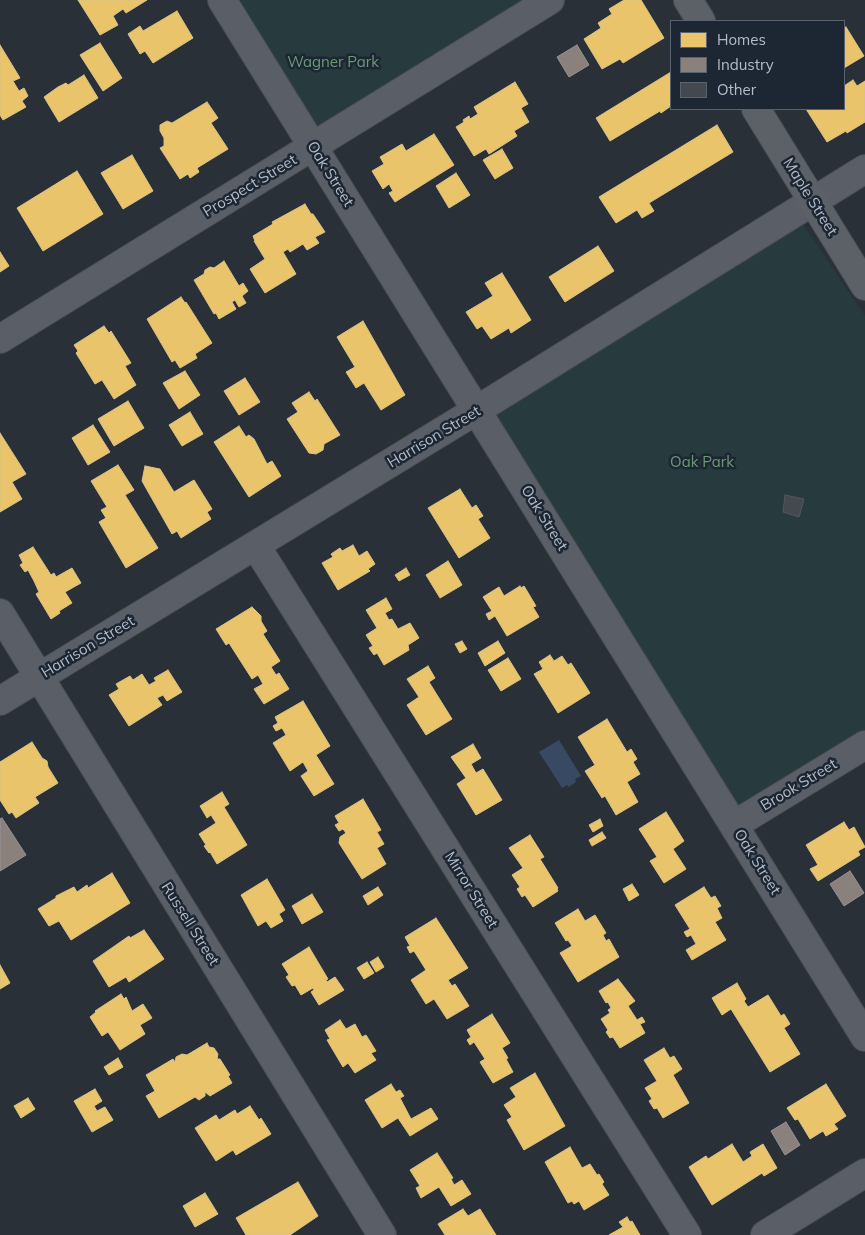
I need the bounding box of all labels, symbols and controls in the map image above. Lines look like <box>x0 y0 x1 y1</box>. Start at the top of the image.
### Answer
legend <box>670 20 845 110</box>
text: Homes <box>717 30 766 49</box>
park label: Wagner Park <box>287 53 379 71</box>
text: Industry <box>717 55 774 74</box>
text: Other <box>717 80 756 99</box>
street label: Oak Street <box>303 138 357 210</box>
street label: Prospect Street <box>200 151 300 221</box>
street label: Maple Street <box>779 155 841 239</box>
street label: Harrison Street <box>384 402 484 472</box>
park label: Oak Park <box>670 453 734 471</box>
street label: Oak Street <box>517 482 571 554</box>
street label: Harrison Street <box>38 612 138 682</box>
street label: Brook Street <box>758 755 840 815</box>
street label: Oak Street <box>730 826 784 898</box>
street label: Mirror Street <box>440 848 502 932</box>
street label: Russell Street <box>157 879 223 969</box>

